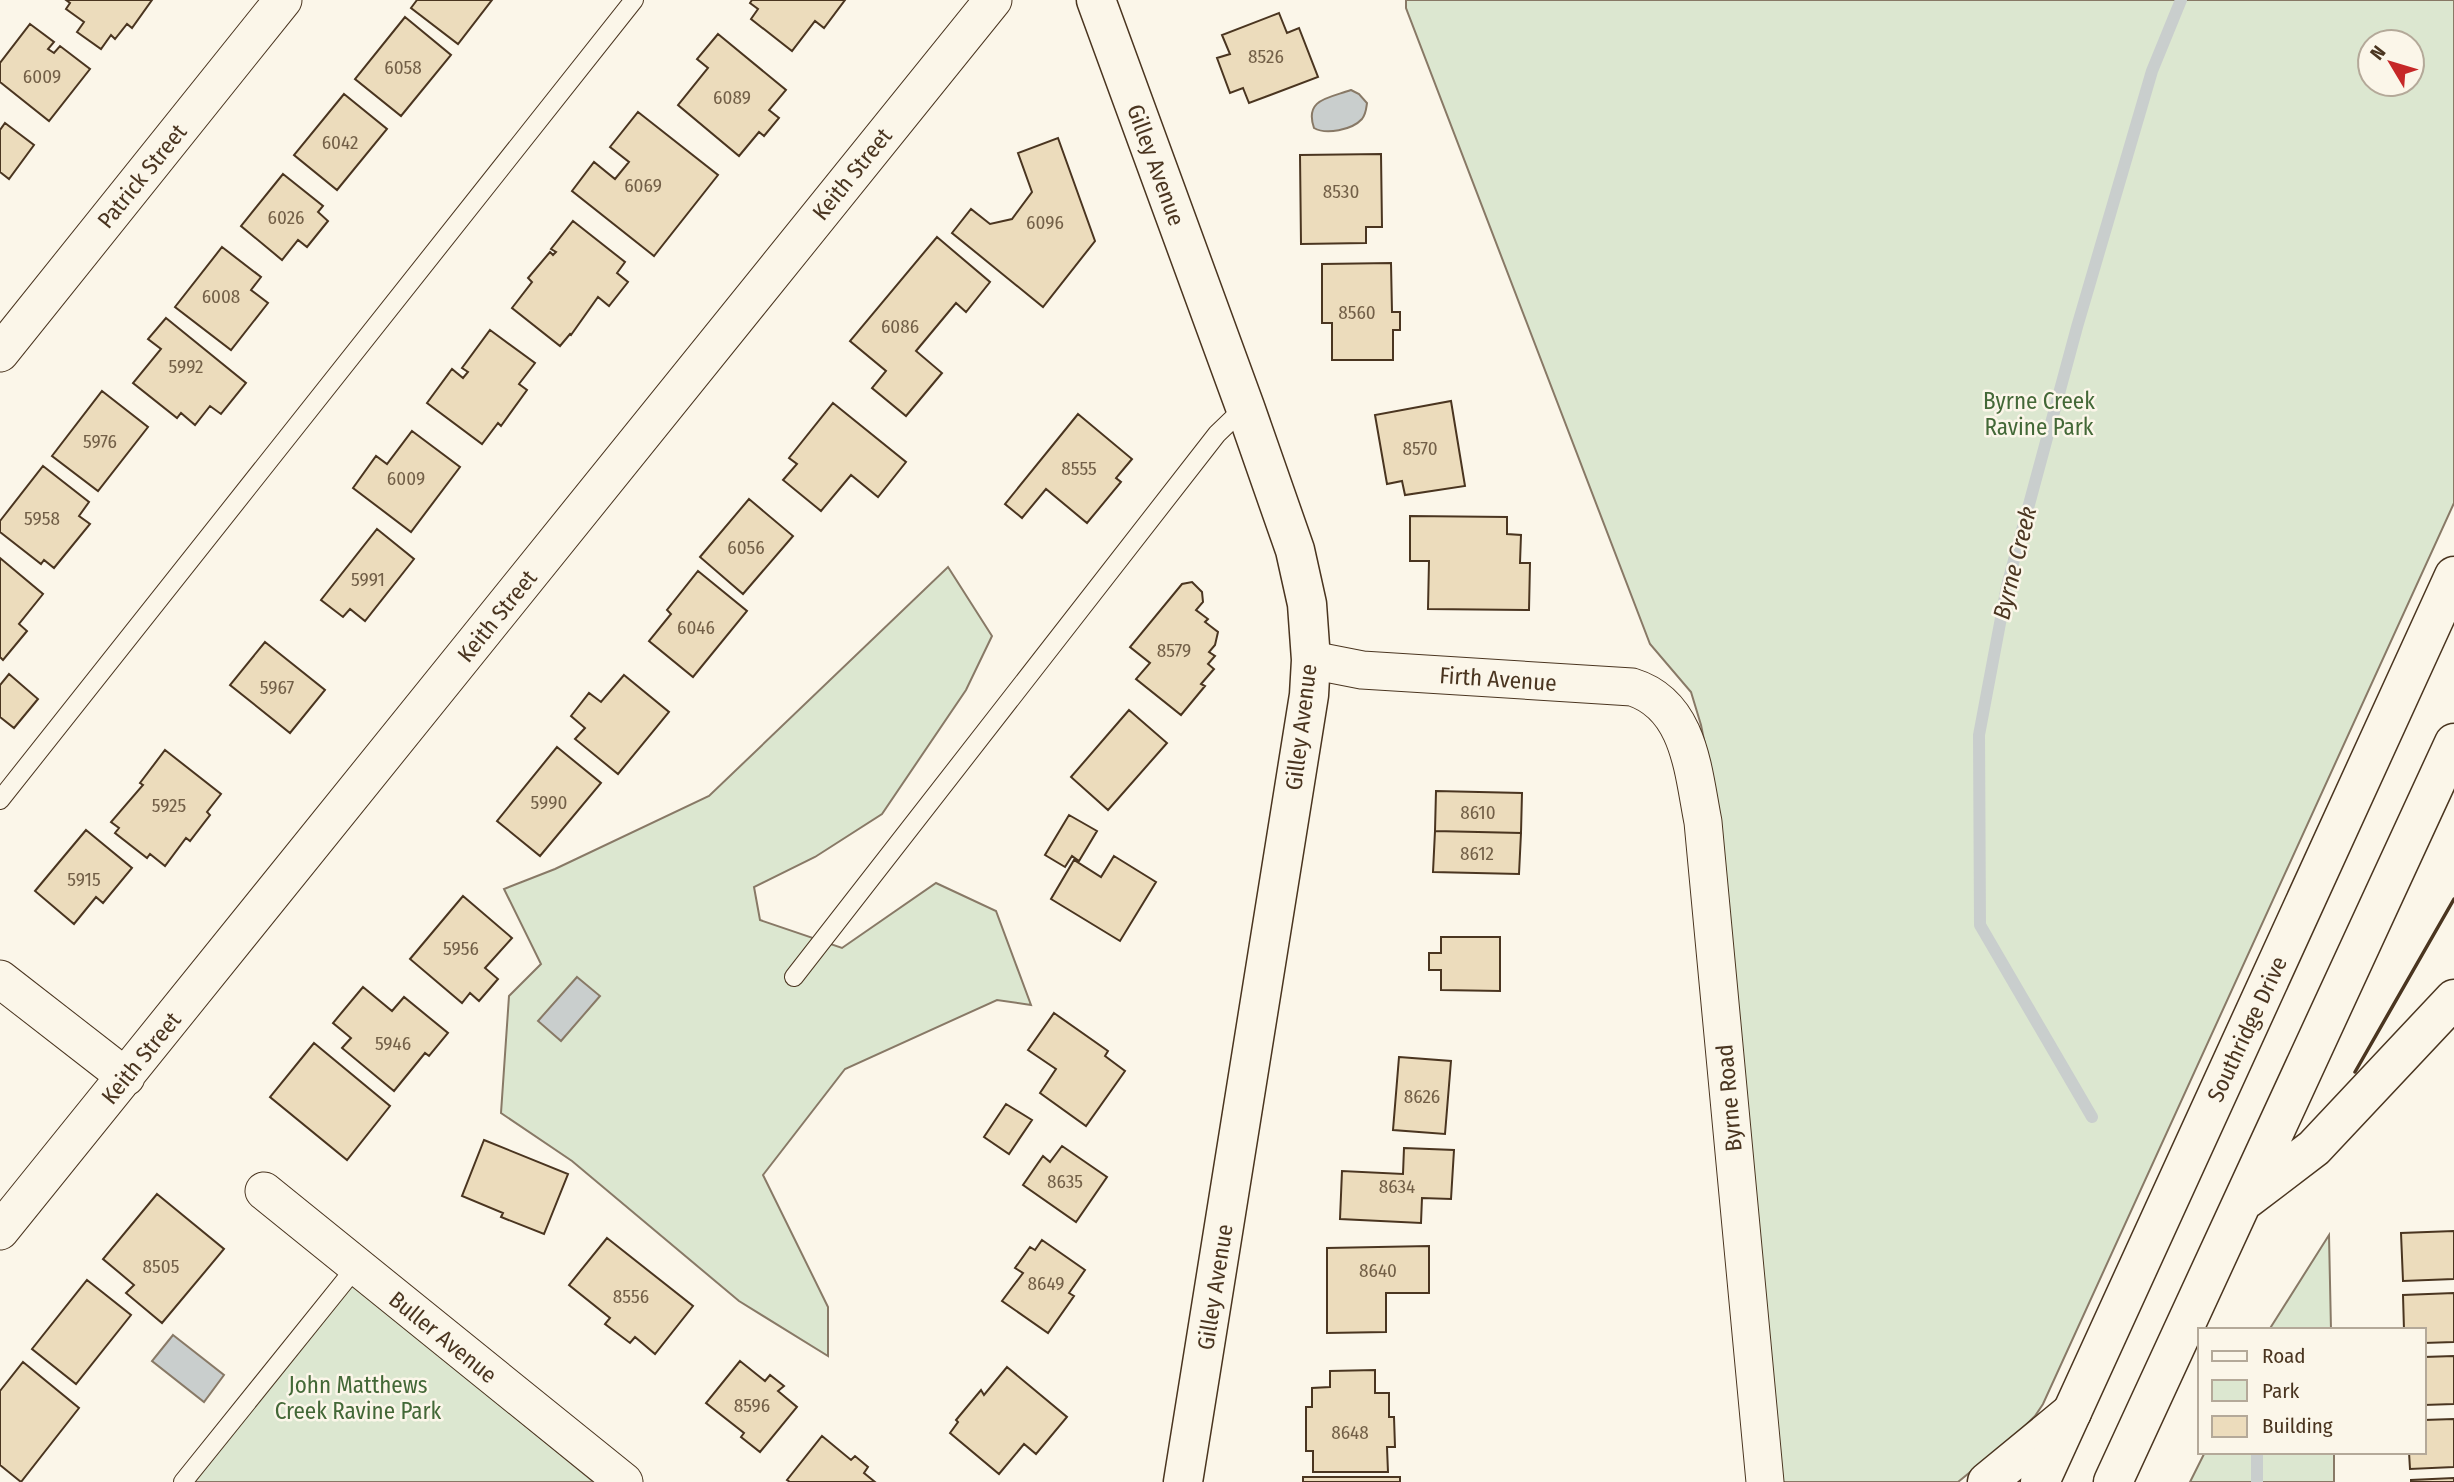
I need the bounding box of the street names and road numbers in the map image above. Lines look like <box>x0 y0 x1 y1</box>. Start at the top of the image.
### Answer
street label: Gilley Avenue <box>1121 101 1191 229</box>
street label: Patrick Street <box>91 118 193 234</box>
street label: Keith Street <box>806 122 898 226</box>
street label: Keith Street <box>451 564 543 668</box>
street label: Firth Avenue <box>1439 661 1557 697</box>
street label: Gilley Avenue <box>1279 662 1323 792</box>
street label: Southridge Drive <box>2201 952 2293 1106</box>
street label: Keith Street <box>95 1006 187 1110</box>
street label: Byrne Road <box>1710 1043 1748 1153</box>
street label: Gilley Avenue <box>1191 1222 1239 1352</box>
street label: Buller Avenue <box>383 1285 503 1389</box>

